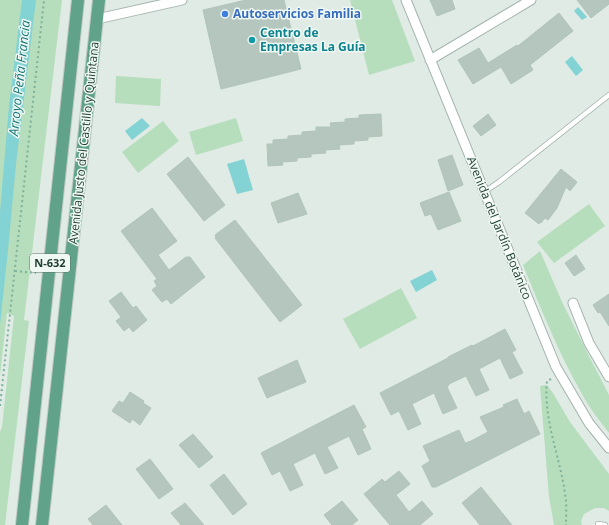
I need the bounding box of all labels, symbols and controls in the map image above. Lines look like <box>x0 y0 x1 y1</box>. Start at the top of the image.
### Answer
place label: Autoservicios Familia <box>233 5 361 22</box>
marker: Autoservicios Familia <box>220 9 230 19</box>
water label: Arroyo Peña Francia <box>4 19 34 138</box>
place label: Centro de Empresas La Guía <box>260 24 366 55</box>
marker: Centro de Empresas La Guía <box>247 35 257 45</box>
street label: Avenida Justo del Castillo y Quintana <box>64 41 103 245</box>
street label: Avenida del Jardín Botánico <box>463 154 536 302</box>
road number: N-632 <box>30 254 70 272</box>

